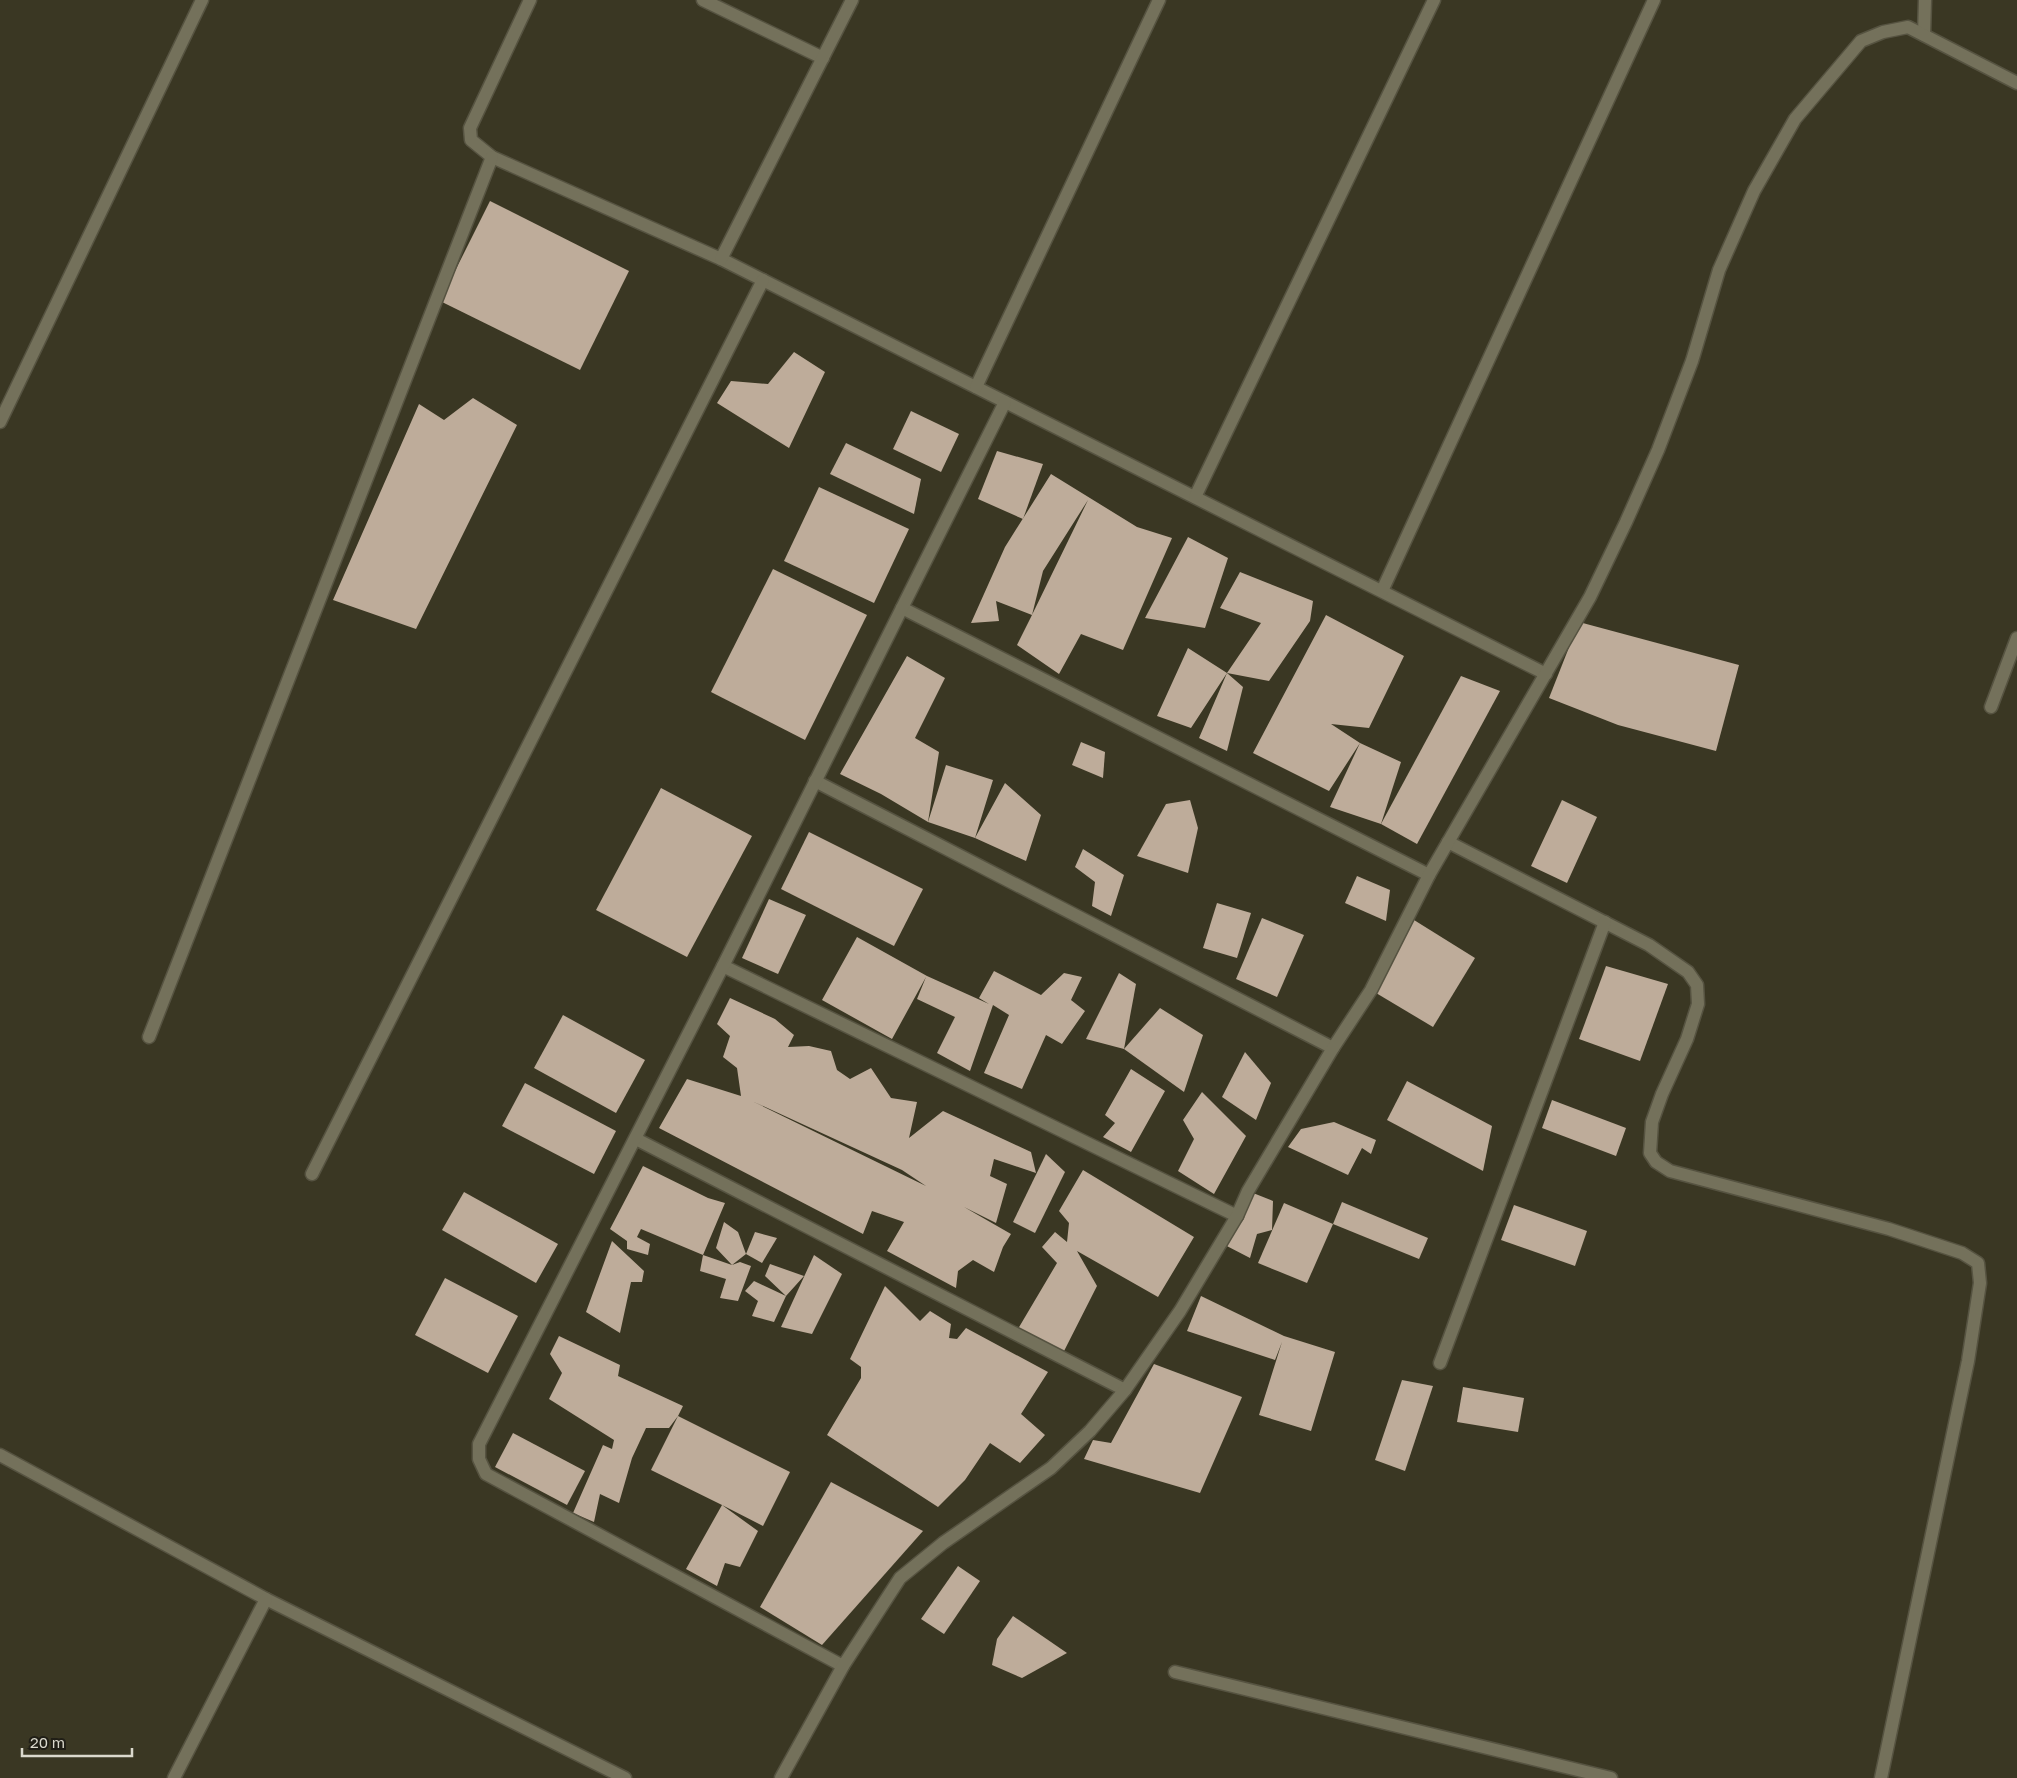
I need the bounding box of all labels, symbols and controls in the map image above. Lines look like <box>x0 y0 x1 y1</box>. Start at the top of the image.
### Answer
scale bar <box>22 1726 132 1758</box>
text: 20 m <box>30 1733 65 1751</box>

